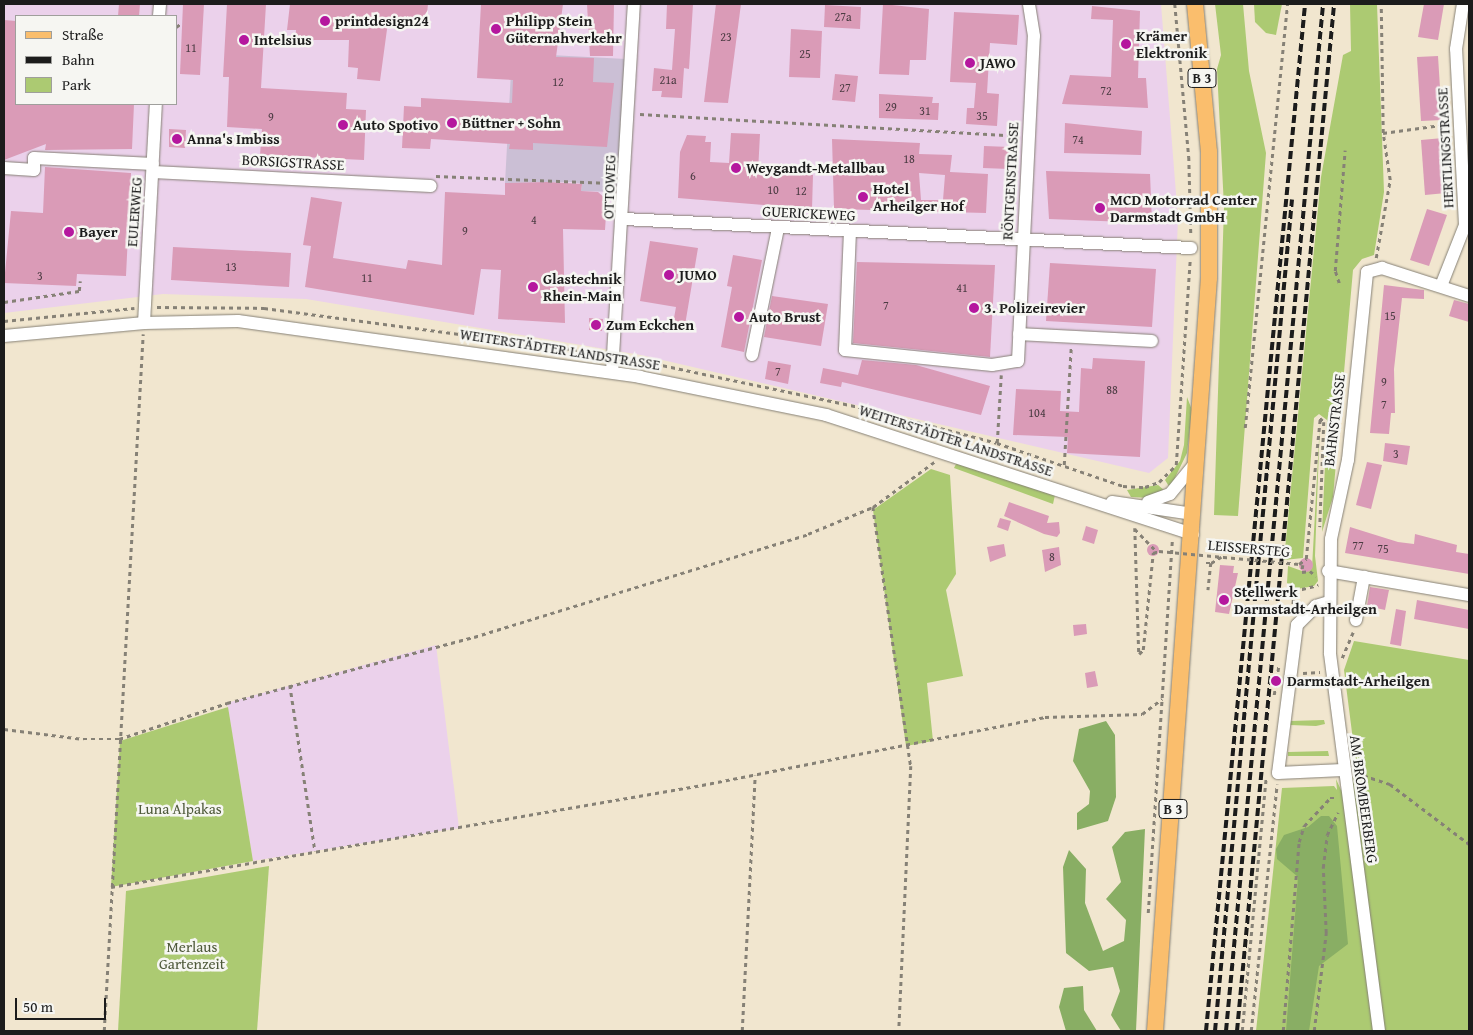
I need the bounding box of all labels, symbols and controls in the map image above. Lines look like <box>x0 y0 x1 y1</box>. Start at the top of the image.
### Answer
house number: 27a <box>834 10 852 24</box>
place label: Philipp Stein Güternahverkehr <box>506 11 622 46</box>
place label: printdesign24 <box>335 12 429 30</box>
legend <box>15 15 178 105</box>
marker: printdesign24 <box>319 15 331 27</box>
marker: Philipp Stein Güternahverkehr <box>490 23 502 35</box>
text: Straße <box>62 24 104 45</box>
place label: Krämer Elektronik <box>1136 26 1207 61</box>
house number: 23 <box>720 30 732 44</box>
place label: Intelsius <box>254 31 312 49</box>
marker: Intelsius <box>238 34 250 46</box>
marker: Krämer Elektronik <box>1120 38 1132 50</box>
house number: 11 <box>185 41 197 55</box>
house number: 25 <box>799 47 811 61</box>
text: Bahn <box>62 49 94 70</box>
place label: JAWO <box>980 54 1016 72</box>
marker: JAWO <box>964 57 976 69</box>
road number: B 3 <box>1187 66 1217 90</box>
house number: 21a <box>659 73 677 87</box>
text: Park <box>62 74 91 95</box>
house number: 12 <box>552 75 564 89</box>
house number: 27 <box>839 81 851 95</box>
house number: 72 <box>1100 84 1112 98</box>
street label: HERTLINGSTRASSE <box>1433 87 1457 209</box>
house number: 29 <box>885 100 897 114</box>
house number: 31 <box>919 104 931 118</box>
house number: 35 <box>976 109 988 123</box>
house number: 9 <box>268 110 274 124</box>
place label: Büttner + Sohn <box>462 114 561 132</box>
place label: Auto Spotivo <box>353 116 438 134</box>
marker: Büttner + Sohn <box>446 117 458 129</box>
marker: Auto Spotivo <box>337 119 349 131</box>
street label: RÖNTGENSTRASSE <box>998 122 1022 240</box>
place label: Anna's Imbiss <box>187 130 280 148</box>
marker: Anna's Imbiss <box>171 133 183 145</box>
house number: 74 <box>1072 133 1084 147</box>
street label: BORSIGSTRASSE <box>241 150 345 174</box>
house number: 18 <box>903 152 915 166</box>
street label: OTTOWEG <box>599 155 619 219</box>
place label: Weygandt-Metallbau <box>746 159 885 177</box>
marker: Weygandt-Metallbau <box>730 162 742 174</box>
house number: 6 <box>690 169 696 183</box>
street label: EULERWEG <box>123 177 145 247</box>
place label: Hotel Arheilger Hof <box>873 179 964 214</box>
house number: 10 <box>767 183 779 197</box>
house number: 12 <box>795 184 807 198</box>
place label: MCD Motorrad Center Darmstadt GmbH <box>1110 190 1257 225</box>
marker: Hotel Arheilger Hof <box>857 191 869 203</box>
street label: GUERICKEWEG <box>762 202 856 224</box>
marker: MCD Motorrad Center Darmstadt GmbH <box>1094 202 1106 214</box>
house number: 4 <box>531 213 537 227</box>
place label: Bayer <box>79 223 118 241</box>
house number: 9 <box>462 224 468 238</box>
marker: Bayer <box>63 226 75 238</box>
house number: 13 <box>225 260 237 274</box>
place label: JUMO <box>679 266 717 284</box>
house number: 3 <box>37 269 43 283</box>
place label: Glastechnik Rhein-Main <box>543 269 622 304</box>
marker: JUMO <box>663 269 675 281</box>
house number: 11 <box>361 271 373 285</box>
marker: Glastechnik Rhein-Main <box>527 281 539 293</box>
house number: 41 <box>956 281 968 295</box>
house number: 7 <box>883 299 889 313</box>
place label: 3. Polizeirevier <box>984 299 1085 317</box>
marker: 3. Polizeirevier <box>968 302 980 314</box>
place label: Auto Brust <box>749 308 821 326</box>
house number: 15 <box>1384 309 1396 323</box>
marker: Auto Brust <box>733 311 745 323</box>
place label: Zum Eckchen <box>606 316 694 334</box>
marker: Zum Eckchen <box>590 319 602 331</box>
street label: WEITERSTÄDTER LANDSTRASSE <box>459 324 661 374</box>
house number: 7 <box>775 365 781 379</box>
street label: BAHNSTRASSE <box>1319 373 1349 467</box>
house number: 9 <box>1381 375 1387 389</box>
house number: 88 <box>1106 383 1118 397</box>
house number: 7 <box>1381 398 1387 412</box>
street label: WEITERSTÄDTER LANDSTRASSE <box>857 400 1055 480</box>
house number: 104 <box>1028 406 1046 420</box>
house number: 3 <box>1393 447 1399 461</box>
street label: LEISSERSTEG <box>1207 535 1291 561</box>
house number: 77 <box>1352 539 1364 553</box>
house number: 75 <box>1377 542 1389 556</box>
house number: 8 <box>1049 550 1055 564</box>
place label: Stellwerk Darmstadt-Arheilgen <box>1234 582 1377 617</box>
marker: Stellwerk Darmstadt-Arheilgen <box>1218 594 1230 606</box>
place label: Darmstadt-Arheilgen <box>1287 672 1430 690</box>
marker: Darmstadt-Arheilgen <box>1269 674 1283 688</box>
street label: AM BROMBEERBERG <box>1346 734 1382 864</box>
road number: B 3 <box>1158 798 1188 821</box>
park label: Luna Alpakas <box>138 800 222 818</box>
park label: Merlaus Gartenzeit <box>159 937 225 972</box>
scale bar <box>18 988 109 1020</box>
text: 50 m <box>23 996 53 1017</box>

